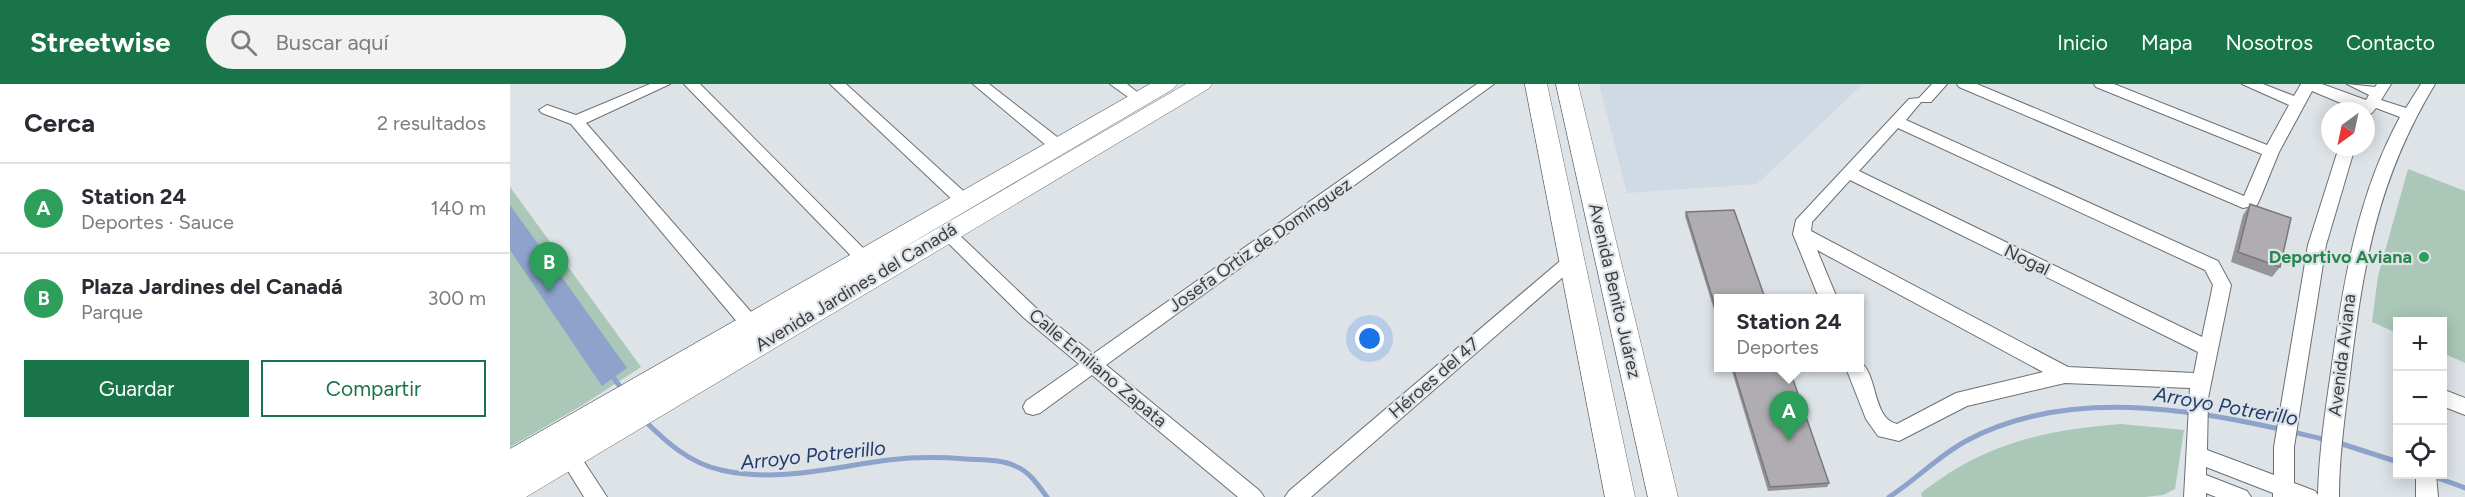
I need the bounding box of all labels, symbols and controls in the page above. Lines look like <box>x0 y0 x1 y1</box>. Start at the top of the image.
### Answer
search box <box>206 15 626 69</box>
text: Streetwise <box>30 25 170 59</box>
icon: search <box>227 26 260 59</box>
text: Buscar aquí <box>275 29 389 56</box>
text: Inicio <box>2057 30 2108 55</box>
text: Mapa <box>2141 30 2193 55</box>
text: Nosotros <box>2226 30 2313 55</box>
text: Contacto <box>2346 30 2435 55</box>
north arrow <box>2321 102 2375 156</box>
text: Cerca <box>24 107 95 139</box>
text: 2 resultados <box>377 111 486 135</box>
street label: Josefa Ortiz de Domínguez <box>1164 173 1356 317</box>
text: Station 24 <box>81 183 187 210</box>
text: A <box>36 196 51 220</box>
text: 140 m <box>431 196 486 220</box>
street label: Avenida Benito Juárez <box>1584 201 1646 381</box>
text: Deportes · Sauce <box>81 210 234 234</box>
street label: Avenida Jardines del Canadá <box>751 218 961 356</box>
street label: Nogal <box>2001 240 2053 280</box>
pin: B <box>530 242 568 292</box>
place label: Deportivo Aviana <box>2269 246 2412 268</box>
marker: Deportivo Aviana <box>2417 250 2431 264</box>
text: Plaza Jardines del Canadá <box>81 273 343 300</box>
text: B <box>37 286 50 310</box>
text: 300 m <box>428 286 486 310</box>
street label: Avenida Aviana <box>2324 292 2360 418</box>
popup <box>1714 294 1864 372</box>
text: Parque <box>81 300 143 324</box>
street label: Calle Emiliano Zapata <box>1025 304 1171 432</box>
text: Station 24 <box>1736 308 1842 335</box>
map controls <box>2393 317 2447 479</box>
button: + <box>2393 317 2447 371</box>
your location <box>1355 324 1384 353</box>
street label: Héroes del 47 <box>1384 333 1484 423</box>
text: Deportes <box>1736 335 1819 359</box>
button: Guardar <box>24 360 249 417</box>
button: Compartir <box>261 360 486 417</box>
button: − <box>2393 371 2447 425</box>
water label: Arroyo Potrerillo <box>2151 381 2300 431</box>
pin: A <box>1770 392 1808 441</box>
button: locate <box>2393 425 2447 479</box>
water label: Arroyo Potrerillo <box>738 435 887 475</box>

